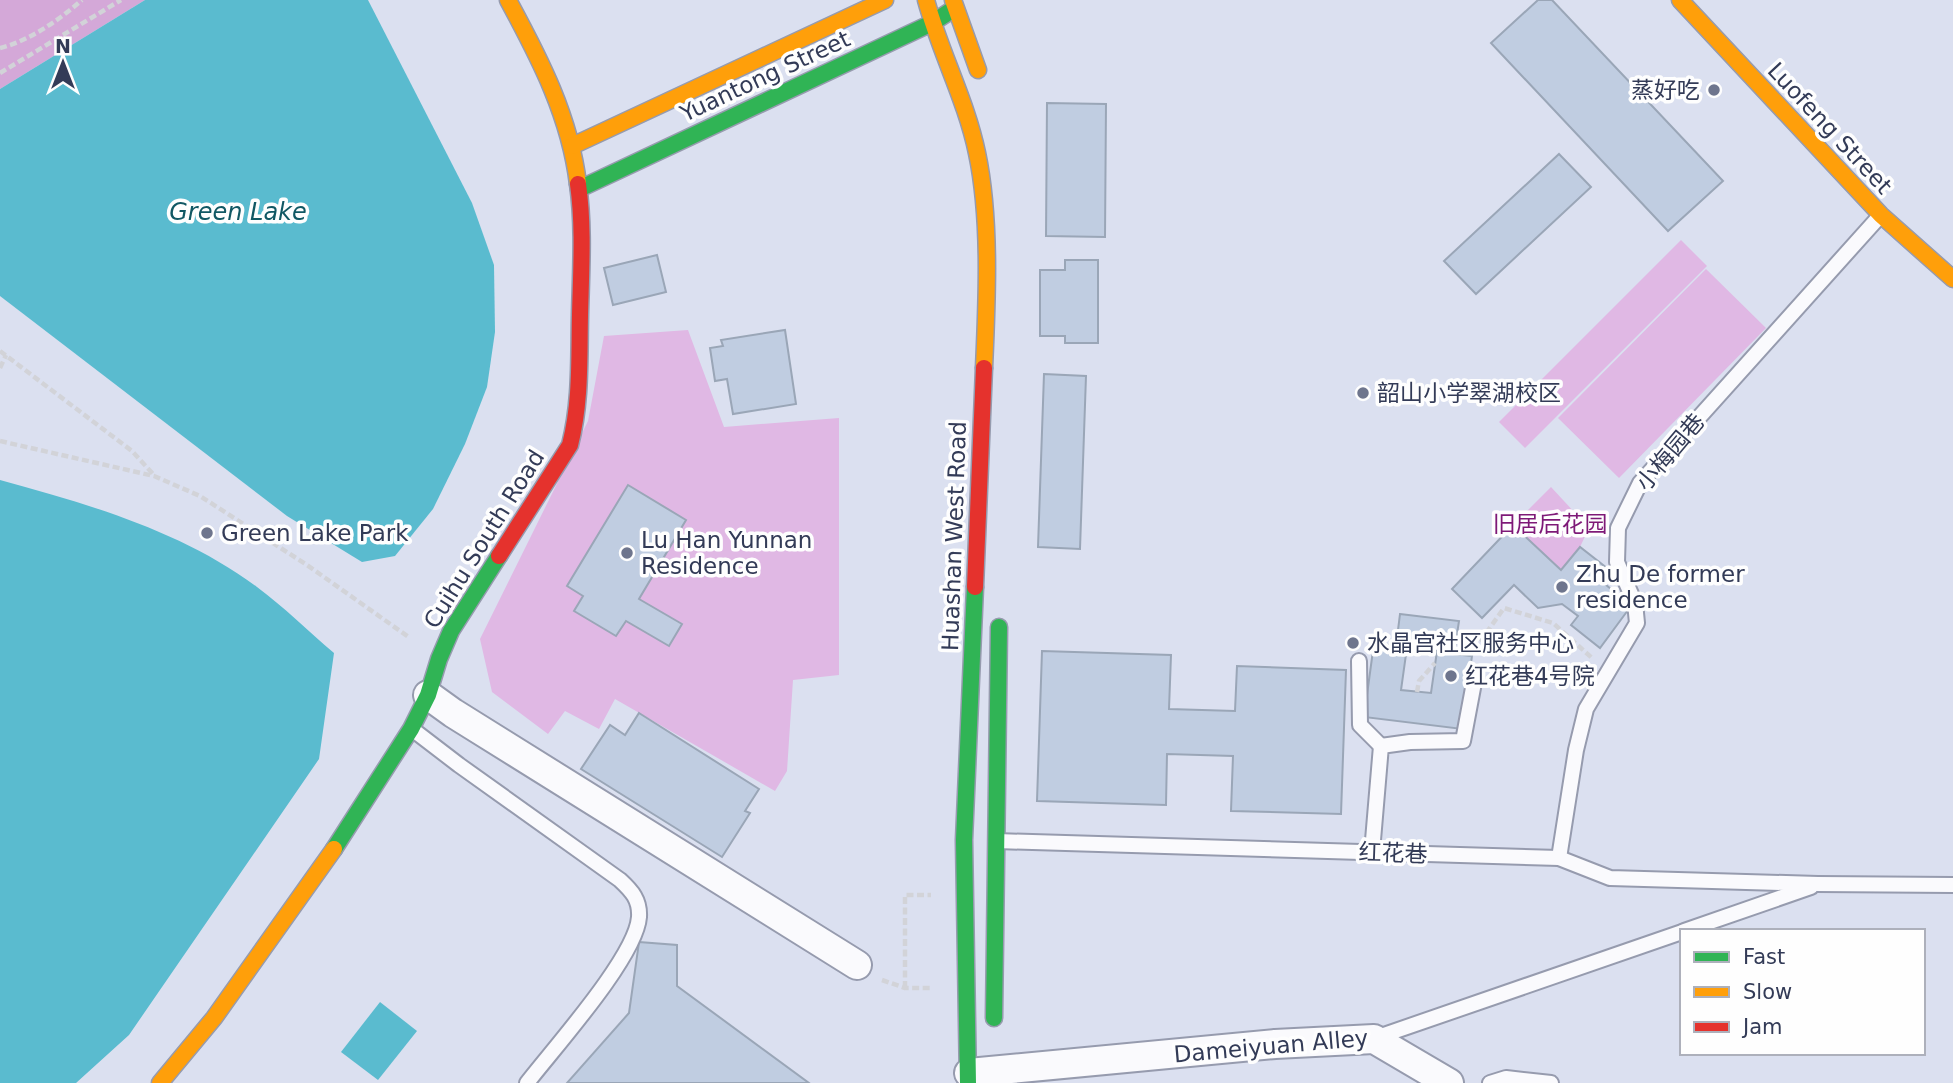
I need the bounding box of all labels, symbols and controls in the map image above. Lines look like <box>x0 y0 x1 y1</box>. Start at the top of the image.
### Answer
street label: Yuantong Street <box>675 25 854 127</box>
north arrow <box>28 28 98 98</box>
text: N <box>55 35 71 57</box>
street label: Luofeng Street <box>1763 57 1897 199</box>
place label: 蒸好吃 <box>1631 77 1700 103</box>
marker: 蒸好吃 <box>1706 82 1722 98</box>
water label: Green Lake <box>169 198 307 226</box>
place label: 韶山小学翠湖校区 <box>1377 380 1561 406</box>
marker: 韶山小学翠湖校区 <box>1355 385 1371 401</box>
street label: 小梅园巷 <box>1630 408 1710 496</box>
street label: Huashan West Road <box>937 421 971 651</box>
street label: Cuihu South Road <box>419 445 549 633</box>
park label: 旧居后花园 <box>1493 511 1608 537</box>
place label: Green Lake Park <box>221 520 409 546</box>
marker: Green Lake Park <box>199 525 215 541</box>
place label: Lu Han Yunnan Residence <box>641 527 812 579</box>
marker: Lu Han Yunnan Residence <box>619 545 635 561</box>
place label: Zhu De former residence <box>1576 561 1745 613</box>
marker: Zhu De former residence <box>1554 579 1570 595</box>
place label: 水晶宫社区服务中心 <box>1367 630 1574 656</box>
marker: 水晶宫社区服务中心 <box>1345 635 1361 651</box>
place label: 红花巷4号院 <box>1465 663 1595 689</box>
marker: 红花巷4号院 <box>1443 668 1459 684</box>
street label: 红花巷 <box>1358 839 1428 867</box>
legend <box>1680 929 1925 1055</box>
text: Fast <box>1743 945 1785 969</box>
text: Slow <box>1743 980 1792 1004</box>
text: Jam <box>1741 1015 1783 1039</box>
street label: Dameiyuan Alley <box>1173 1025 1369 1067</box>

